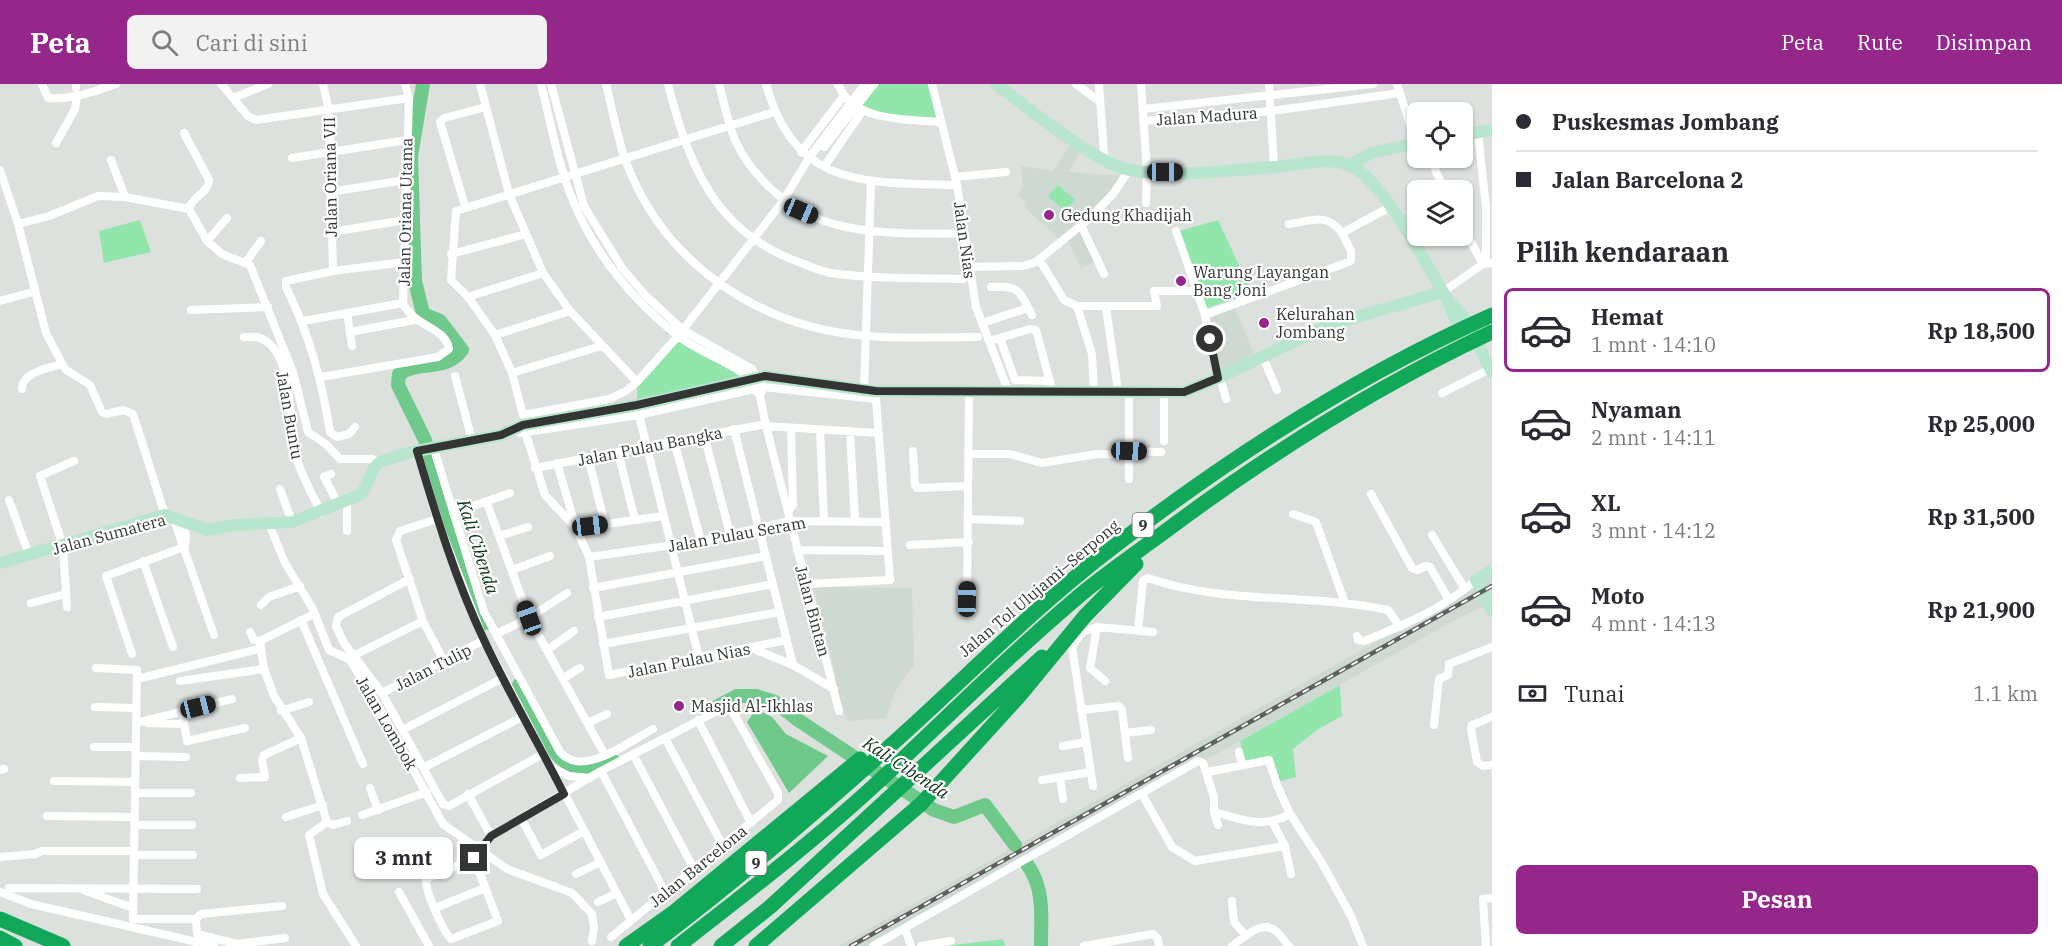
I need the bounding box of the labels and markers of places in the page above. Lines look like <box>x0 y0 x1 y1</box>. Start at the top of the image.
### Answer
place label: Gedung Khadijah <box>1061 205 1192 225</box>
marker: Gedung Khadijah <box>1042 208 1056 222</box>
place label: Warung Layangan Bang Joni <box>1193 262 1329 300</box>
marker: Warung Layangan Bang Joni <box>1174 274 1188 288</box>
place label: Kelurahan Jombang <box>1276 304 1355 342</box>
marker: Kelurahan Jombang <box>1257 316 1271 330</box>
place label: Masjid Al-Ikhlas <box>691 696 813 716</box>
marker: Masjid Al-Ikhlas <box>672 699 686 713</box>

